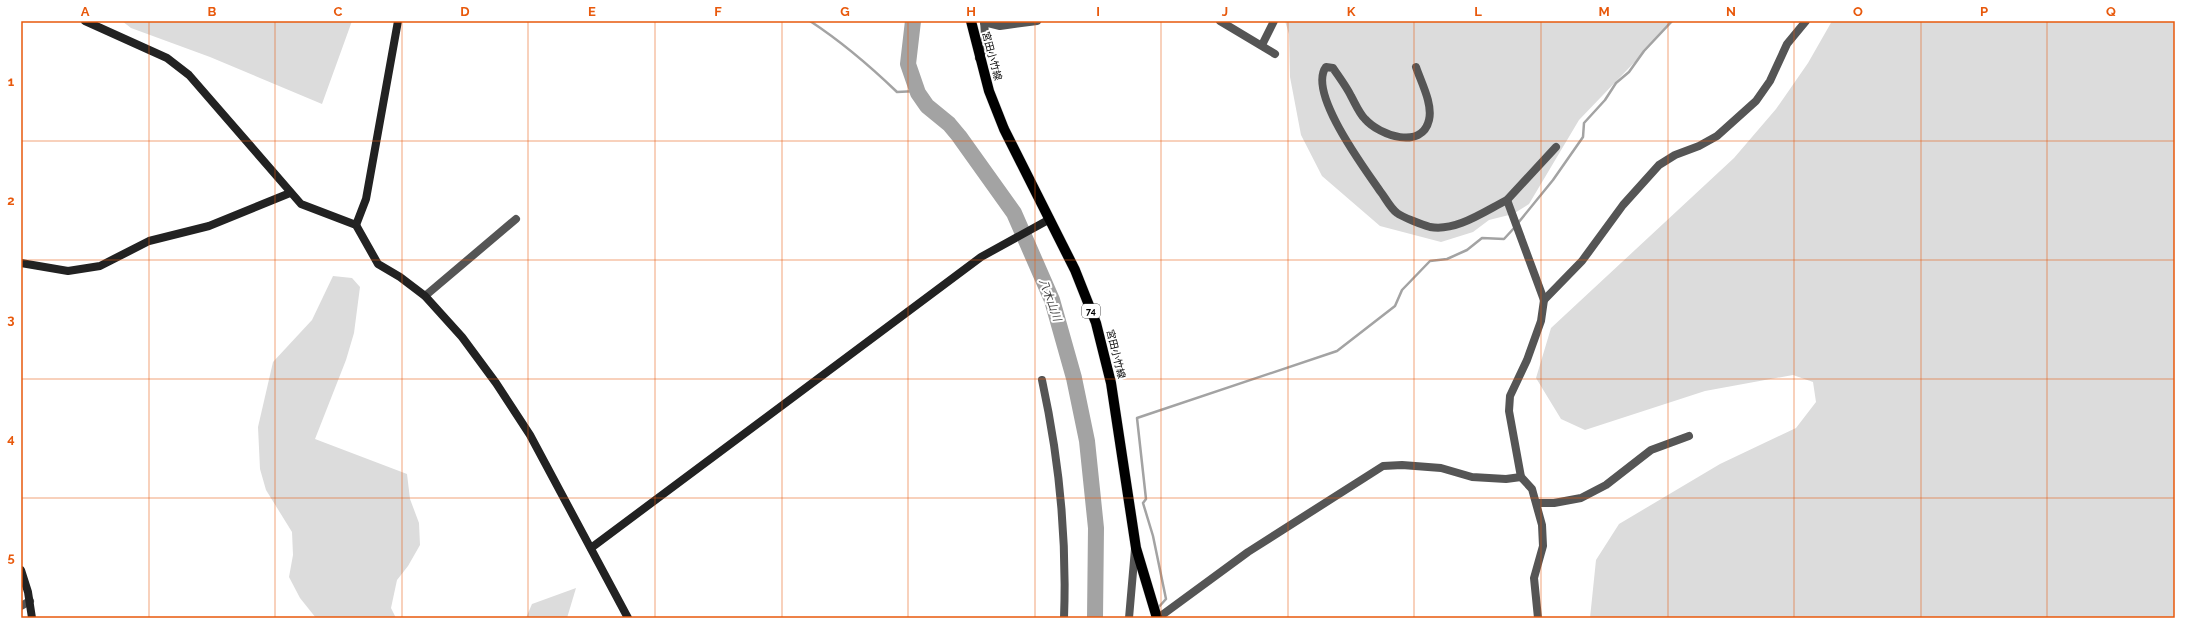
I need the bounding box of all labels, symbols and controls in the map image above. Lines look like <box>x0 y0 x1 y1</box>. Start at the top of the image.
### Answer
text: A <box>81 4 90 19</box>
text: B <box>208 4 217 19</box>
text: C <box>334 4 343 19</box>
text: D <box>460 4 470 19</box>
text: E <box>588 4 596 19</box>
text: F <box>714 4 722 19</box>
text: G <box>840 4 850 19</box>
text: H <box>966 4 976 19</box>
text: I <box>1096 4 1100 19</box>
text: J <box>1222 4 1228 19</box>
text: K <box>1347 4 1356 19</box>
text: L <box>1474 4 1482 19</box>
text: M <box>1598 4 1610 19</box>
text: N <box>1726 4 1736 19</box>
text: O <box>1853 4 1863 19</box>
text: P <box>1980 4 1988 19</box>
text: Q <box>2106 4 2116 19</box>
street label: 宮田小竹線 <box>980 30 1004 82</box>
text: 1 <box>8 74 15 89</box>
text: 2 <box>7 193 15 208</box>
water label: 八木山川 <box>1036 277 1064 324</box>
road number: 74 <box>1082 304 1100 318</box>
text: 3 <box>7 312 15 327</box>
street label: 宮田小竹線 <box>1105 328 1127 380</box>
text: 4 <box>7 431 15 446</box>
text: 5 <box>7 550 15 565</box>

